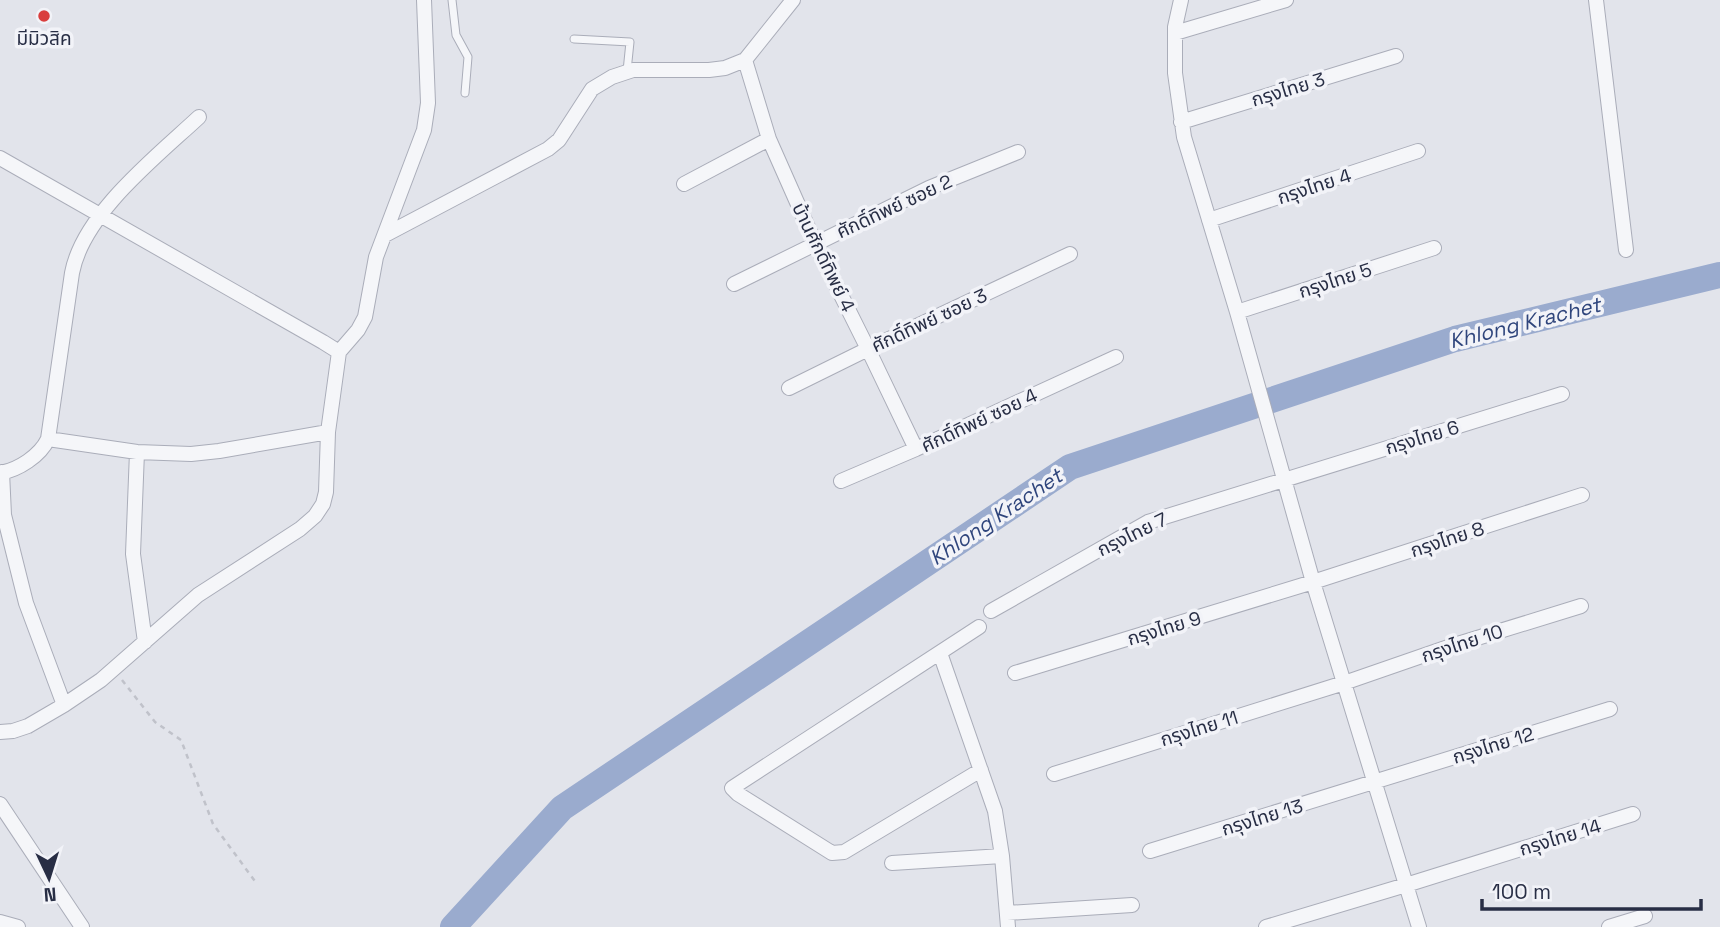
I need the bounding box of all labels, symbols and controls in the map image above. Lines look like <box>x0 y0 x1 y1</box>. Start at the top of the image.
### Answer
marker: มีมิวสิค <box>36 8 52 24</box>
place label: มีมิวสิค <box>16 26 72 51</box>
street label: กรุงไทย 3 <box>1248 66 1328 113</box>
street label: กรุงไทย 4 <box>1274 163 1354 210</box>
street label: ศักดิ์ทิพย์ ซอย 2 <box>832 169 956 244</box>
street label: บ้านศักดิ์ทิพย์ 4 <box>786 198 861 316</box>
street label: กรุงไทย 5 <box>1295 257 1375 304</box>
street label: ศักดิ์ทิพย์ ซอย 3 <box>867 283 991 358</box>
water label: Khlong Krachet <box>1446 290 1606 354</box>
street label: ศักดิ์ทิพย์ ซอย 4 <box>917 383 1041 458</box>
street label: กรุงไทย 6 <box>1382 414 1462 461</box>
water label: Khlong Krachet <box>924 461 1069 571</box>
street label: กรุงไทย 7 <box>1093 507 1172 562</box>
street label: กรุงไทย 8 <box>1407 516 1487 563</box>
street label: กรุงไทย 9 <box>1124 605 1204 652</box>
street label: กรุงไทย 10 <box>1418 619 1506 668</box>
street label: กรุงไทย 11 <box>1157 705 1241 752</box>
street label: กรุงไทย 12 <box>1449 721 1537 770</box>
street label: กรุงไทย 13 <box>1218 793 1306 842</box>
street label: กรุงไทย 14 <box>1516 813 1604 862</box>
north arrow <box>14 843 84 913</box>
scale bar <box>1482 867 1701 911</box>
text: 100 m <box>1492 878 1551 905</box>
text: N <box>43 882 57 907</box>

